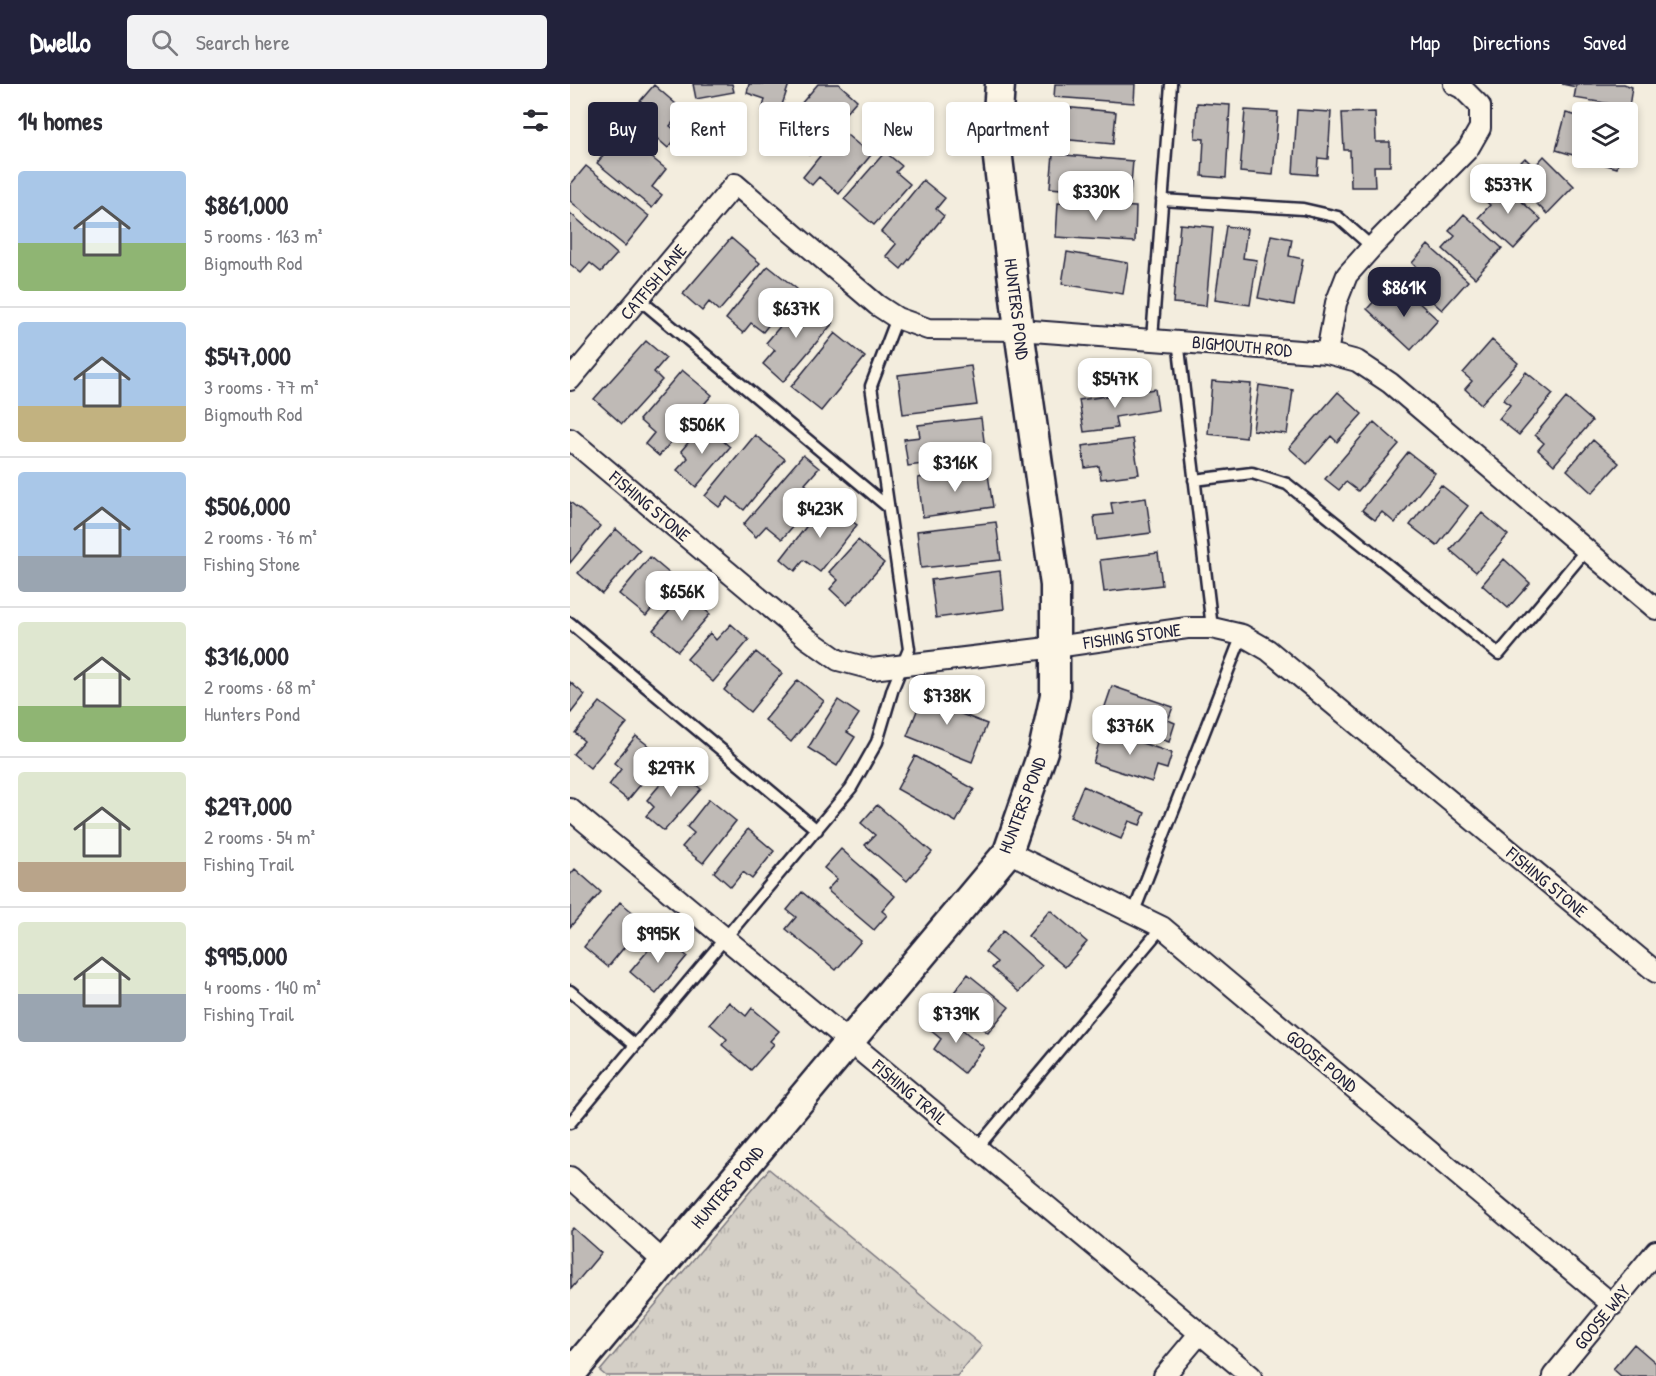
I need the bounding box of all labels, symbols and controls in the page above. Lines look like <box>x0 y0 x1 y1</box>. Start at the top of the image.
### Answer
search box <box>127 15 547 69</box>
text: Dwello <box>30 23 91 61</box>
icon: search <box>148 26 181 59</box>
text: Search here <box>196 27 290 57</box>
text: Map <box>1410 28 1440 57</box>
text: Directions <box>1473 28 1550 57</box>
text: Saved <box>1583 28 1626 57</box>
chip: Buy <box>588 102 658 156</box>
chip: Rent <box>670 102 747 156</box>
chip: Filters <box>759 102 850 156</box>
chip: New <box>862 102 934 156</box>
chip: Apartment <box>946 102 1070 156</box>
map controls <box>1572 102 1638 168</box>
button: layers <box>1572 102 1638 168</box>
text: 14 homes <box>18 103 103 138</box>
icon: filters <box>519 104 552 137</box>
pin: $537K <box>1466 164 1550 215</box>
text: $537K <box>1484 170 1532 197</box>
pin: $330K <box>1054 171 1138 222</box>
text: $330K <box>1072 177 1120 204</box>
text: $861,000 <box>204 187 288 222</box>
icon: home <box>66 195 138 267</box>
text: 5 rooms · 163 m² <box>204 222 322 249</box>
street label: CATFISH LANE <box>614 239 692 325</box>
text: Bigmouth Rod <box>204 249 302 276</box>
street label: HUNTERS POND <box>998 257 1036 361</box>
pin: $861K <box>1362 267 1446 318</box>
text: $861K <box>1382 273 1426 300</box>
pin: $637K <box>754 288 838 339</box>
text: $637K <box>772 294 820 321</box>
street label: BIGMOUTH ROD <box>1191 329 1294 363</box>
text: $547,000 <box>204 338 291 373</box>
icon: home <box>66 346 138 418</box>
pin: $547K <box>1073 358 1157 409</box>
text: $547K <box>1092 364 1138 391</box>
text: 3 rooms · 77 m² <box>204 373 318 400</box>
text: Bigmouth Rod <box>204 400 302 427</box>
pin: $506K <box>660 404 744 455</box>
text: $506K <box>679 410 725 437</box>
pin: $316K <box>913 442 997 493</box>
text: $316K <box>933 448 977 475</box>
street label: FISHING STONE <box>603 464 696 547</box>
text: $506,000 <box>204 488 290 523</box>
pin: $423K <box>778 488 862 539</box>
text: $423K <box>797 494 843 521</box>
icon: home <box>66 496 138 568</box>
text: 2 rooms · 76 m² <box>204 523 317 550</box>
text: Fishing Stone <box>204 550 300 577</box>
pin: $656K <box>640 571 724 622</box>
text: $656K <box>659 577 705 604</box>
street label: FISHING STONE <box>1081 617 1183 655</box>
text: $316,000 <box>204 638 289 673</box>
icon: home <box>66 646 138 718</box>
text: 2 rooms · 68 m² <box>204 673 316 700</box>
pin: $738K <box>905 675 989 726</box>
text: $738K <box>923 681 971 708</box>
text: Hunters Pond <box>204 700 300 727</box>
pin: $376K <box>1088 705 1172 756</box>
text: $376K <box>1106 711 1154 738</box>
pin: $297K <box>629 747 713 798</box>
text: $297K <box>647 753 695 780</box>
street label: HUNTERS POND <box>992 753 1052 857</box>
text: $297,000 <box>204 788 292 823</box>
icon: home <box>66 796 138 868</box>
text: 2 rooms · 54 m² <box>204 823 315 850</box>
street label: FISHING STONE <box>1500 840 1593 923</box>
text: Fishing Trail <box>204 850 294 877</box>
pin: $995K <box>616 913 700 964</box>
text: $995K <box>636 919 680 946</box>
text: $995,000 <box>204 938 287 973</box>
icon: home <box>66 946 138 1018</box>
text: 4 rooms · 140 m² <box>204 973 321 1000</box>
pin: $739K <box>914 993 998 1044</box>
text: $739K <box>933 999 979 1026</box>
text: Fishing Trail <box>204 1000 294 1027</box>
street label: GOOSE POND <box>1281 1024 1363 1098</box>
street label: FISHING TRAIL <box>867 1053 953 1131</box>
street label: HUNTERS POND <box>685 1140 770 1234</box>
street label: GOOSE WAY <box>1568 1279 1636 1355</box>

